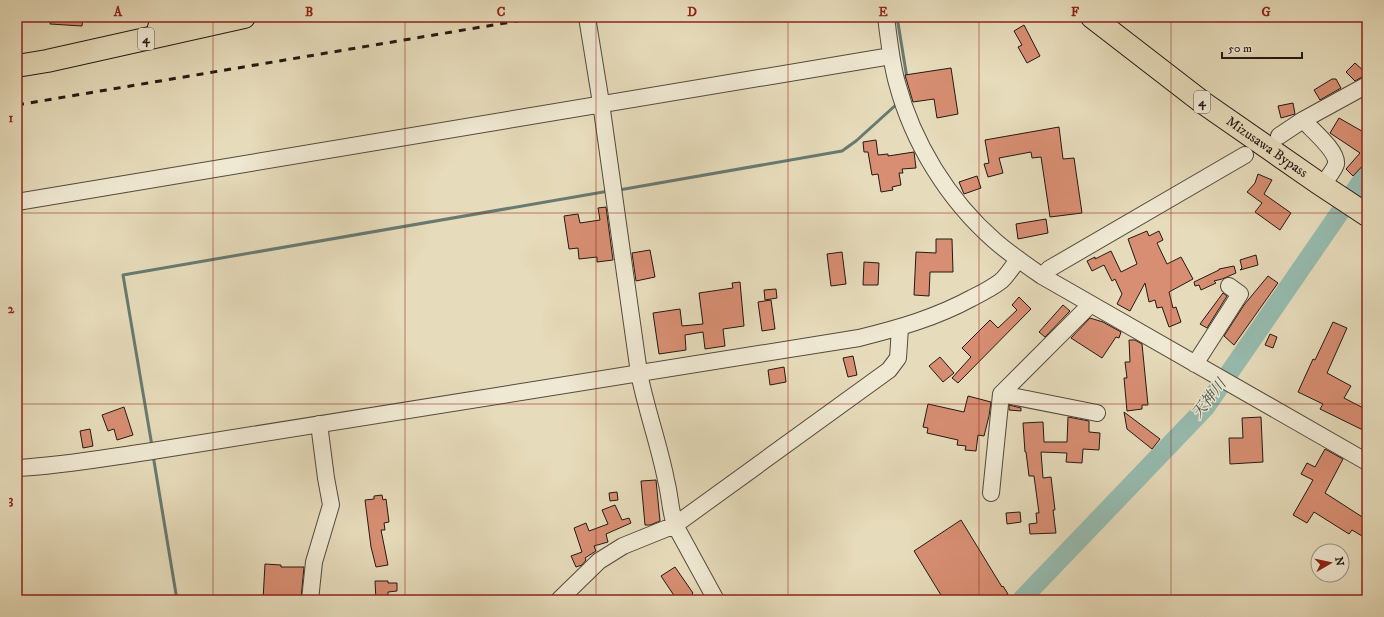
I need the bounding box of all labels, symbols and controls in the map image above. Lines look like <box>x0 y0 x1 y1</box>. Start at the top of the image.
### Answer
text: A <box>113 4 123 20</box>
text: B <box>305 4 313 20</box>
text: C <box>497 4 506 20</box>
text: D <box>687 4 697 20</box>
text: E <box>878 4 888 20</box>
text: F <box>1071 4 1080 20</box>
text: G <box>1261 4 1271 20</box>
road number: 4 <box>138 28 154 50</box>
scale bar <box>1222 34 1302 60</box>
text: 50 m <box>1228 41 1252 56</box>
road number: 4 <box>1194 91 1210 113</box>
text: 1 <box>9 110 14 126</box>
street label: Mizusawa Bypass <box>1222 112 1311 182</box>
text: 2 <box>8 301 15 317</box>
water label: 天神川 <box>1188 374 1232 423</box>
text: 3 <box>9 492 14 508</box>
north arrow <box>1310 543 1350 583</box>
text: N <box>1331 556 1347 567</box>

